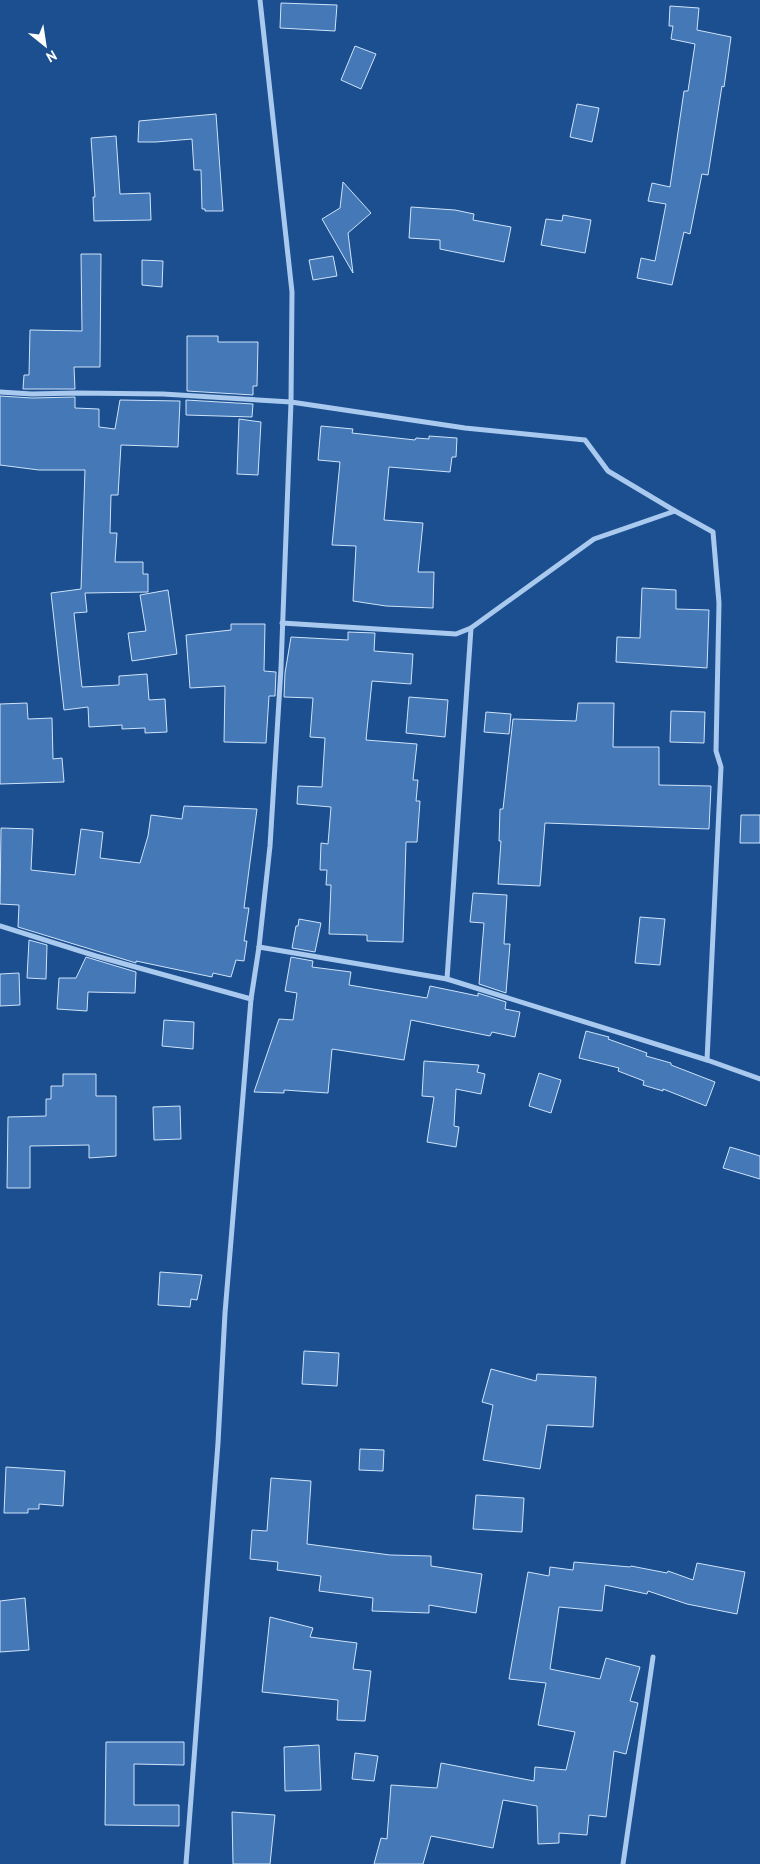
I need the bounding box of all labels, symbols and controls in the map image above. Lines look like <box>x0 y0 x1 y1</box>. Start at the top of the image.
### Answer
north arrow <box>20 20 70 70</box>
text: N <box>43 46 60 66</box>

